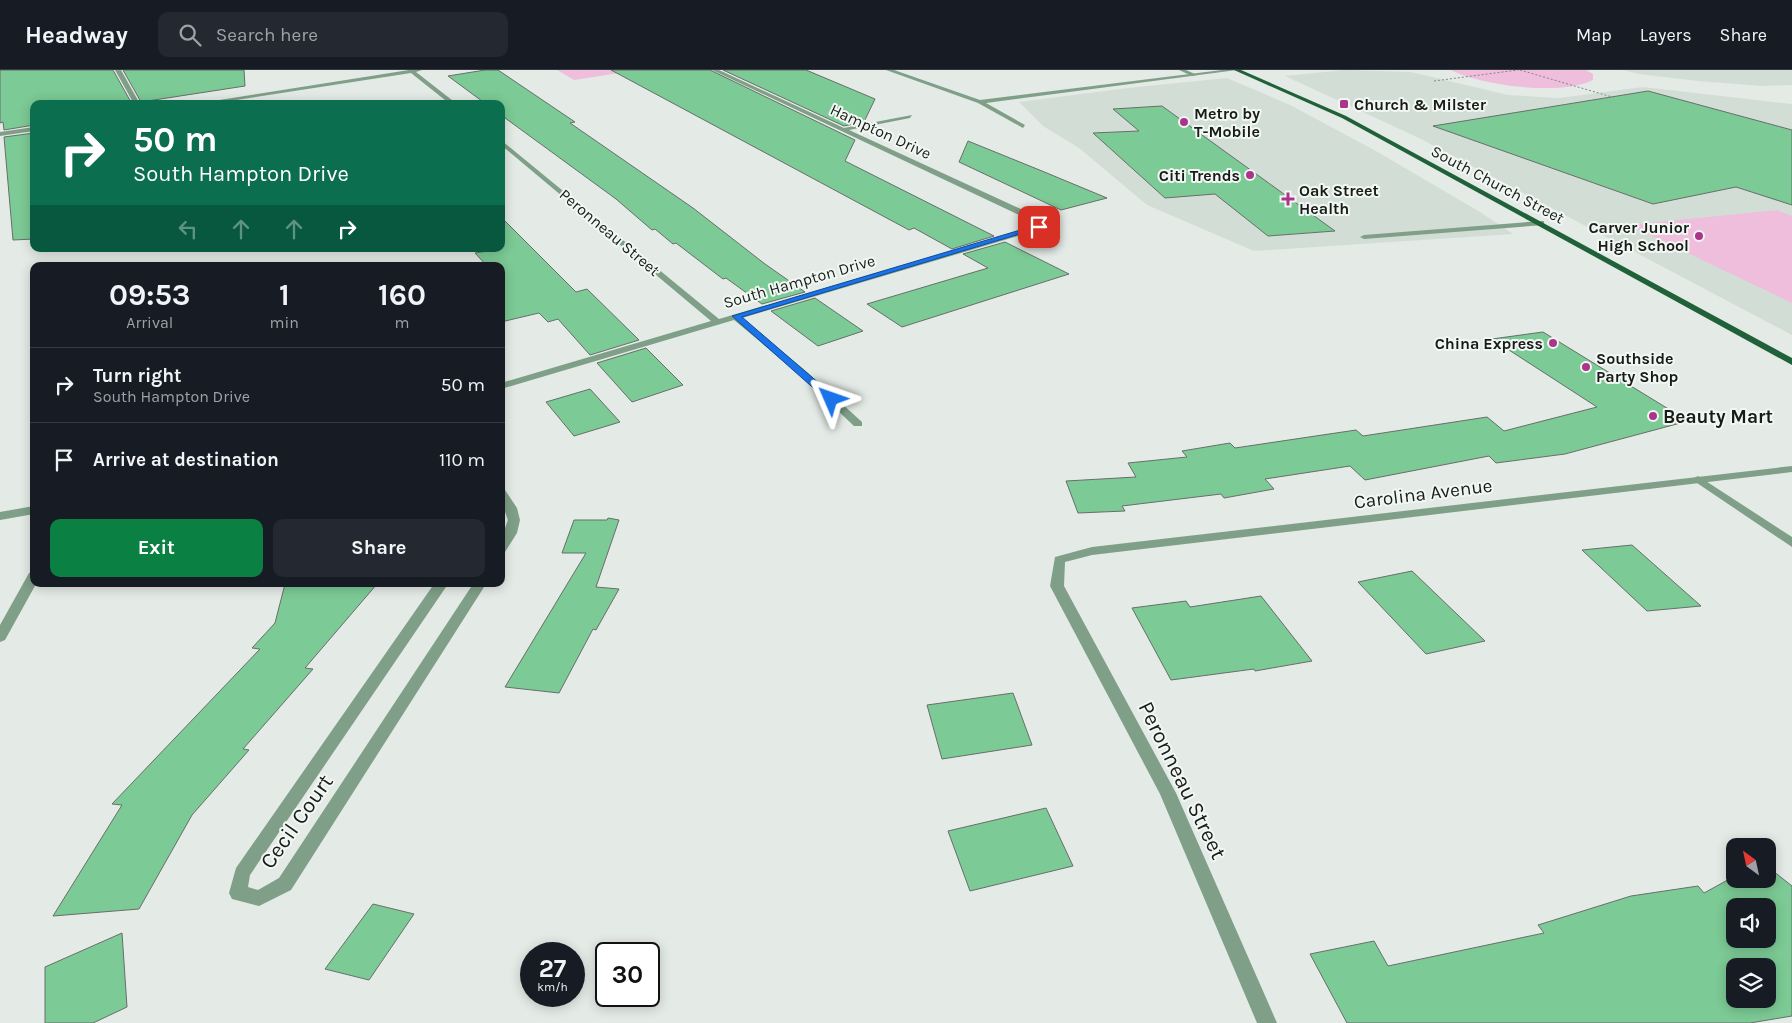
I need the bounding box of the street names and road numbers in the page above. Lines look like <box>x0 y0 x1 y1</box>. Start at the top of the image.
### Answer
street label: Hampton Drive <box>827 100 934 163</box>
street label: South Church Street <box>1428 141 1568 228</box>
street label: Peronneau Street <box>556 185 664 280</box>
street label: South Hampton Drive <box>721 251 877 312</box>
street label: Carolina Avenue <box>1353 475 1494 513</box>
street label: Peronneau Street <box>1133 697 1232 864</box>
street label: Cecil Court <box>255 769 339 874</box>

